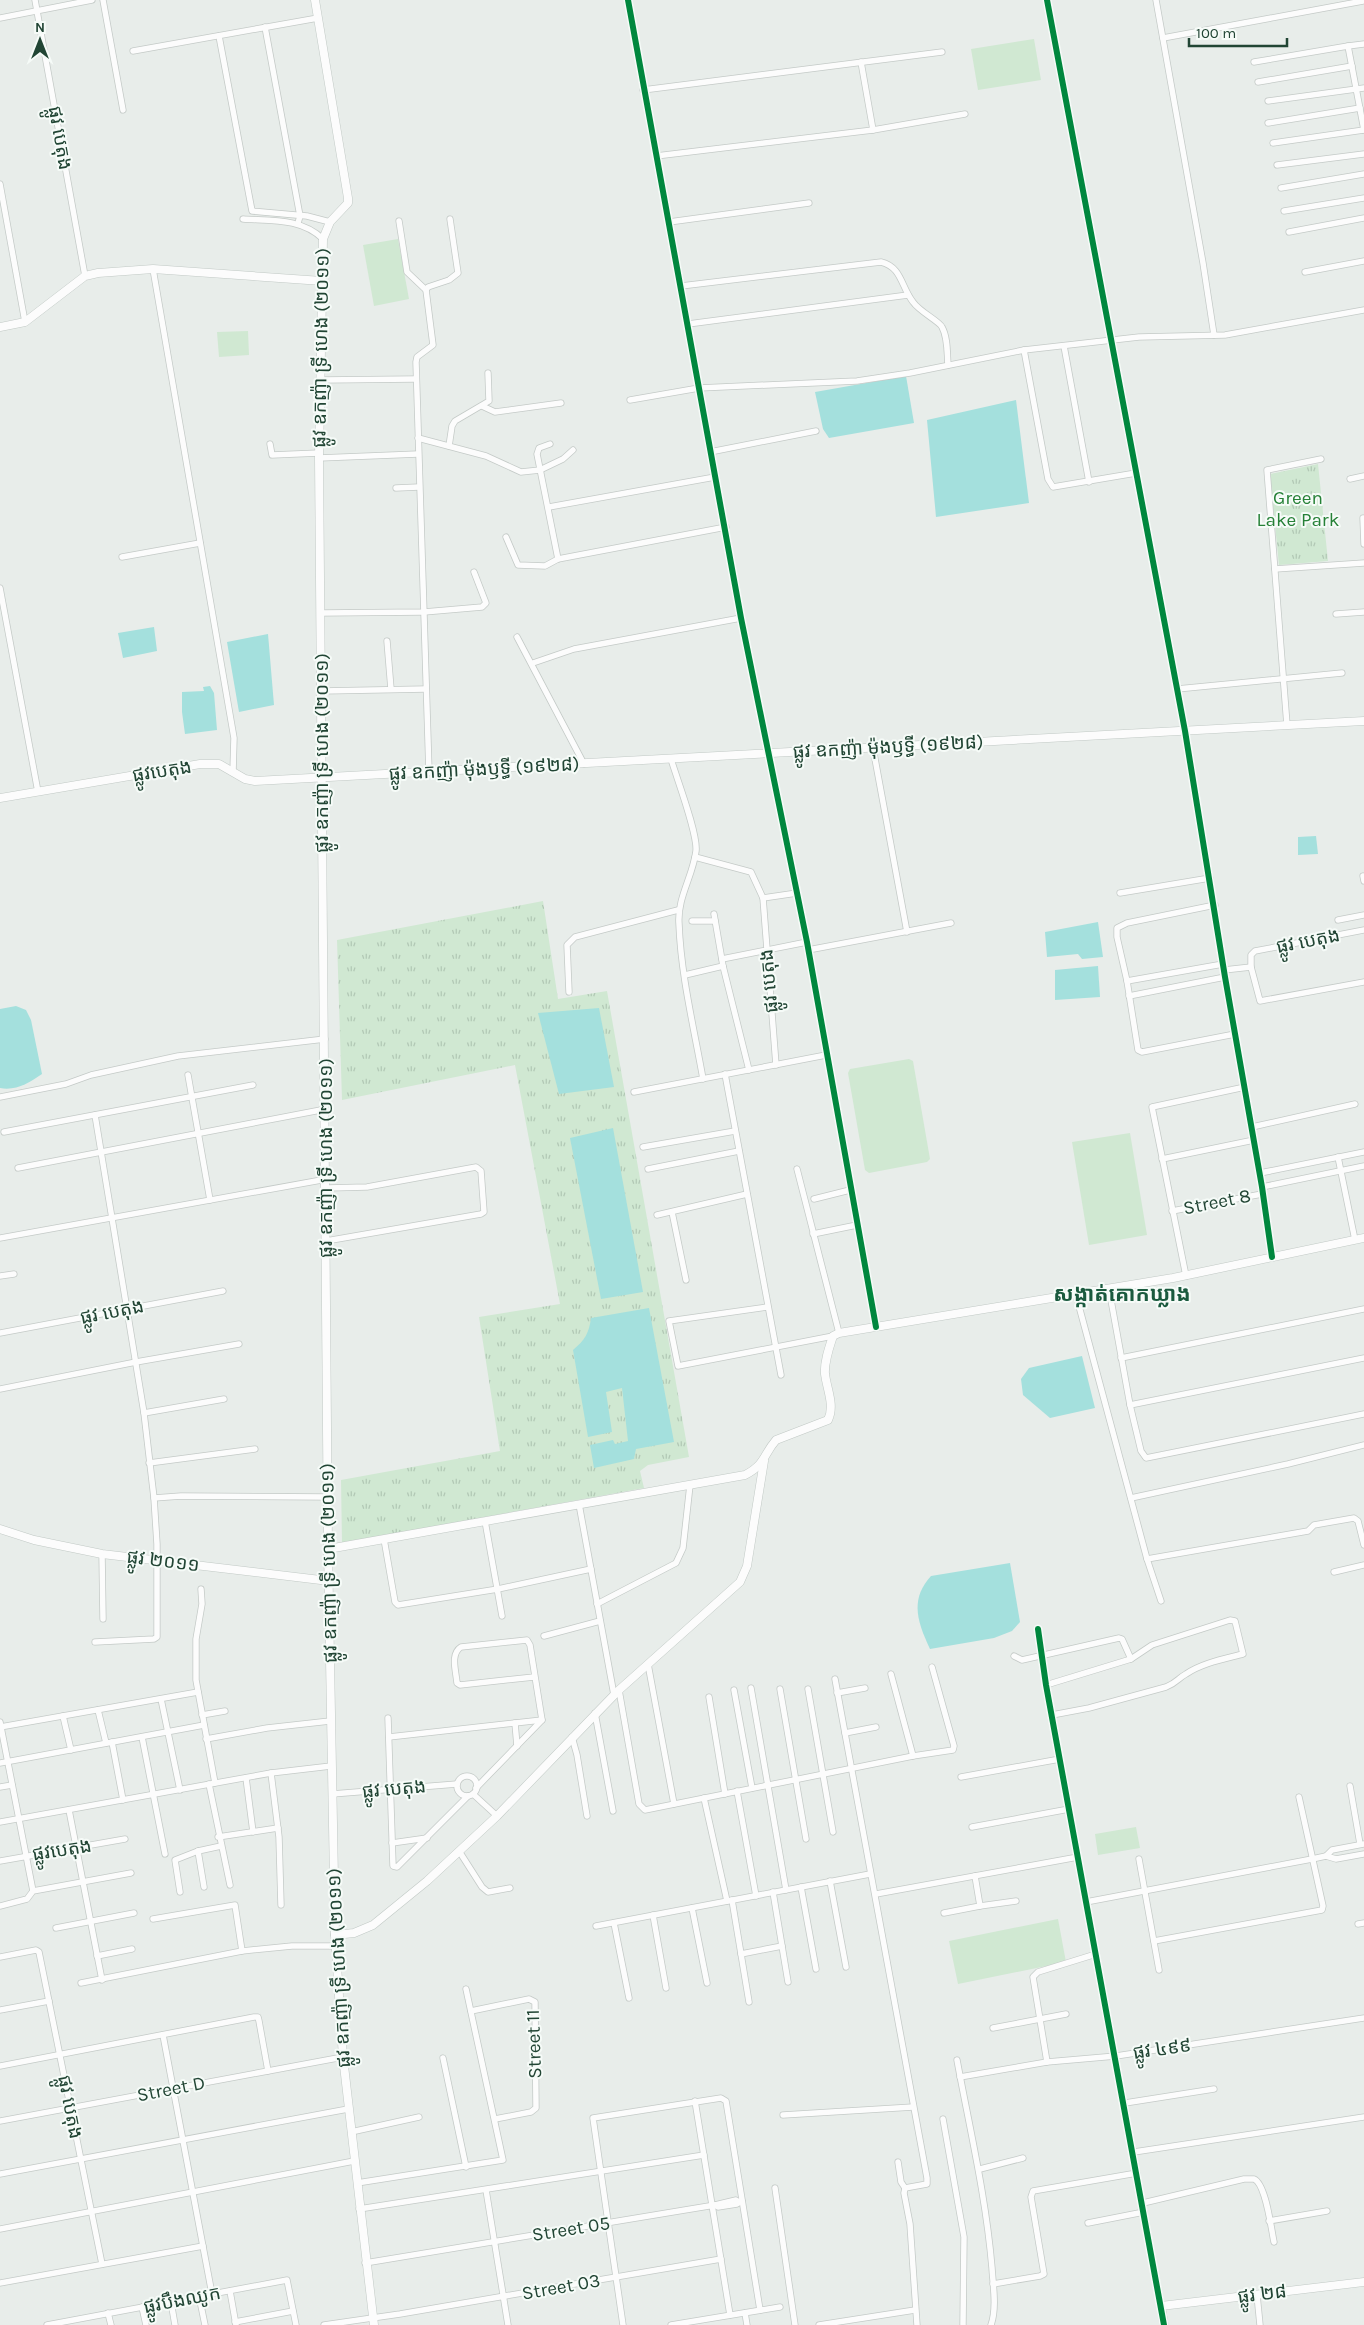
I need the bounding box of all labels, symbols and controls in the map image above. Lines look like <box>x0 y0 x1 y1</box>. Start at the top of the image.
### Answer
north arrow <box>15 15 65 65</box>
scale bar <box>1189 15 1286 47</box>
text: N <box>35 19 45 36</box>
text: 100 m <box>1196 24 1236 42</box>
street label: ផ្លូវ បេតុង <box>38 104 76 173</box>
street label: ផ្លូវ ឧកញ៉ា ទ្រី ហេង (២០១១) <box>308 248 339 448</box>
park label: Green Lake Park <box>1257 487 1340 531</box>
street label: ផ្លូវ ឧកញ៉ា ទ្រី ហេង (២០១១) <box>311 653 339 853</box>
street label: ផ្លូវ ឧកញ៉ា ម៉ុងឫទ្ធី (១៩២៨) <box>792 731 984 769</box>
street label: ផ្លូវ ឧកញ៉ា ម៉ុងឫទ្ធី (១៩២៨) <box>388 753 580 791</box>
street label: ផ្លូវបេតុង <box>131 755 194 792</box>
street label: ផ្លូវ បេតុង <box>1274 924 1343 963</box>
street label: ផ្លូវ បេតុង <box>755 947 788 1014</box>
street label: ផ្លូវ ឧកញ៉ា ទ្រី ហេង (២០១១) <box>315 1058 343 1258</box>
street label: Street 8 <box>1181 1185 1253 1219</box>
district label: សង្កាត់គោកឃ្លាង <box>1053 1282 1191 1308</box>
street label: ផ្លូវ បេតុង <box>78 1295 147 1334</box>
street label: ផ្លូវ ឧកញ៉ា ទ្រី ហេង (២០១១) <box>316 1463 347 1663</box>
street label: ផ្លូវ ២០១១ <box>125 1546 201 1582</box>
street label: ផ្លូវ បេតុង <box>361 1775 428 1808</box>
street label: ផ្លូវបេតុង <box>31 1834 94 1871</box>
street label: ផ្លូវ ឧកញ៉ា ទ្រី ហេង (២០១១) <box>323 1867 361 2068</box>
street label: Street 11 <box>522 2009 546 2079</box>
street label: ផ្លូវ ៤៩៩ <box>1131 2034 1194 2070</box>
street label: Street D <box>135 2072 207 2106</box>
street label: ផ្លូវ បេតុង <box>48 2073 87 2142</box>
street label: Street 05 <box>530 2212 612 2246</box>
street label: Street 03 <box>520 2269 602 2305</box>
street label: ផ្លូវ ២៨ <box>1236 2280 1288 2313</box>
street label: ផ្លូវបឹងឈូក <box>141 2282 224 2324</box>

